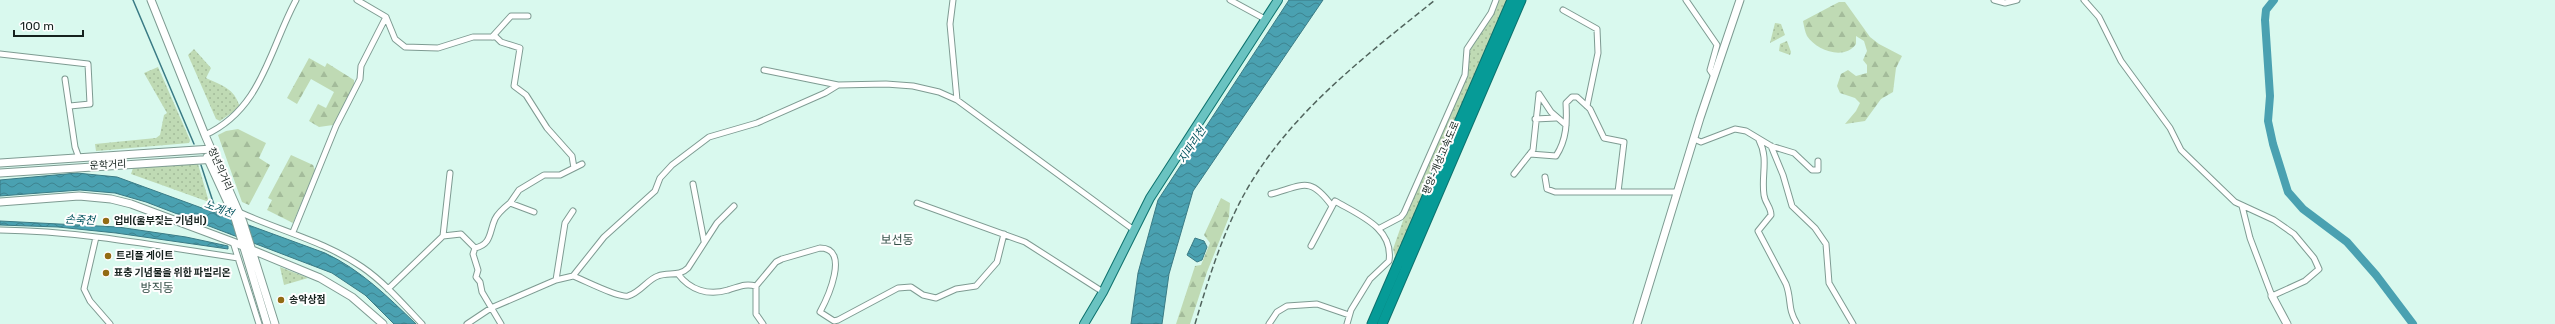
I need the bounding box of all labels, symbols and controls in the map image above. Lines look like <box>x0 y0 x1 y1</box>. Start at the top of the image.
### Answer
scale bar <box>14 12 83 38</box>
text: 100 m <box>20 19 54 33</box>
street label: 평양-개성고속도로 <box>1420 120 1462 196</box>
water label: 지파리천 <box>1176 123 1209 166</box>
street label: 청년의거리 <box>205 146 235 192</box>
street label: 운학거리 <box>89 158 127 172</box>
water label: 노계천 <box>203 198 237 221</box>
water label: 손죽천 <box>64 213 97 227</box>
place label: 업비(울부짖는 기념비) <box>114 215 207 227</box>
marker: 업비(울부짖는 기념비) <box>101 216 111 226</box>
district label: 보선동 <box>880 233 914 247</box>
place label: 트리플 게이트 <box>116 250 173 262</box>
marker: 트리플 게이트 <box>103 251 113 261</box>
place label: 표충 기념물을 위한 파빌리온 <box>114 267 231 279</box>
marker: 표충 기념물을 위한 파빌리온 <box>101 268 111 278</box>
district label: 방직동 <box>140 281 174 295</box>
place label: 송악상점 <box>289 294 326 306</box>
marker: 송악상점 <box>276 295 286 305</box>

